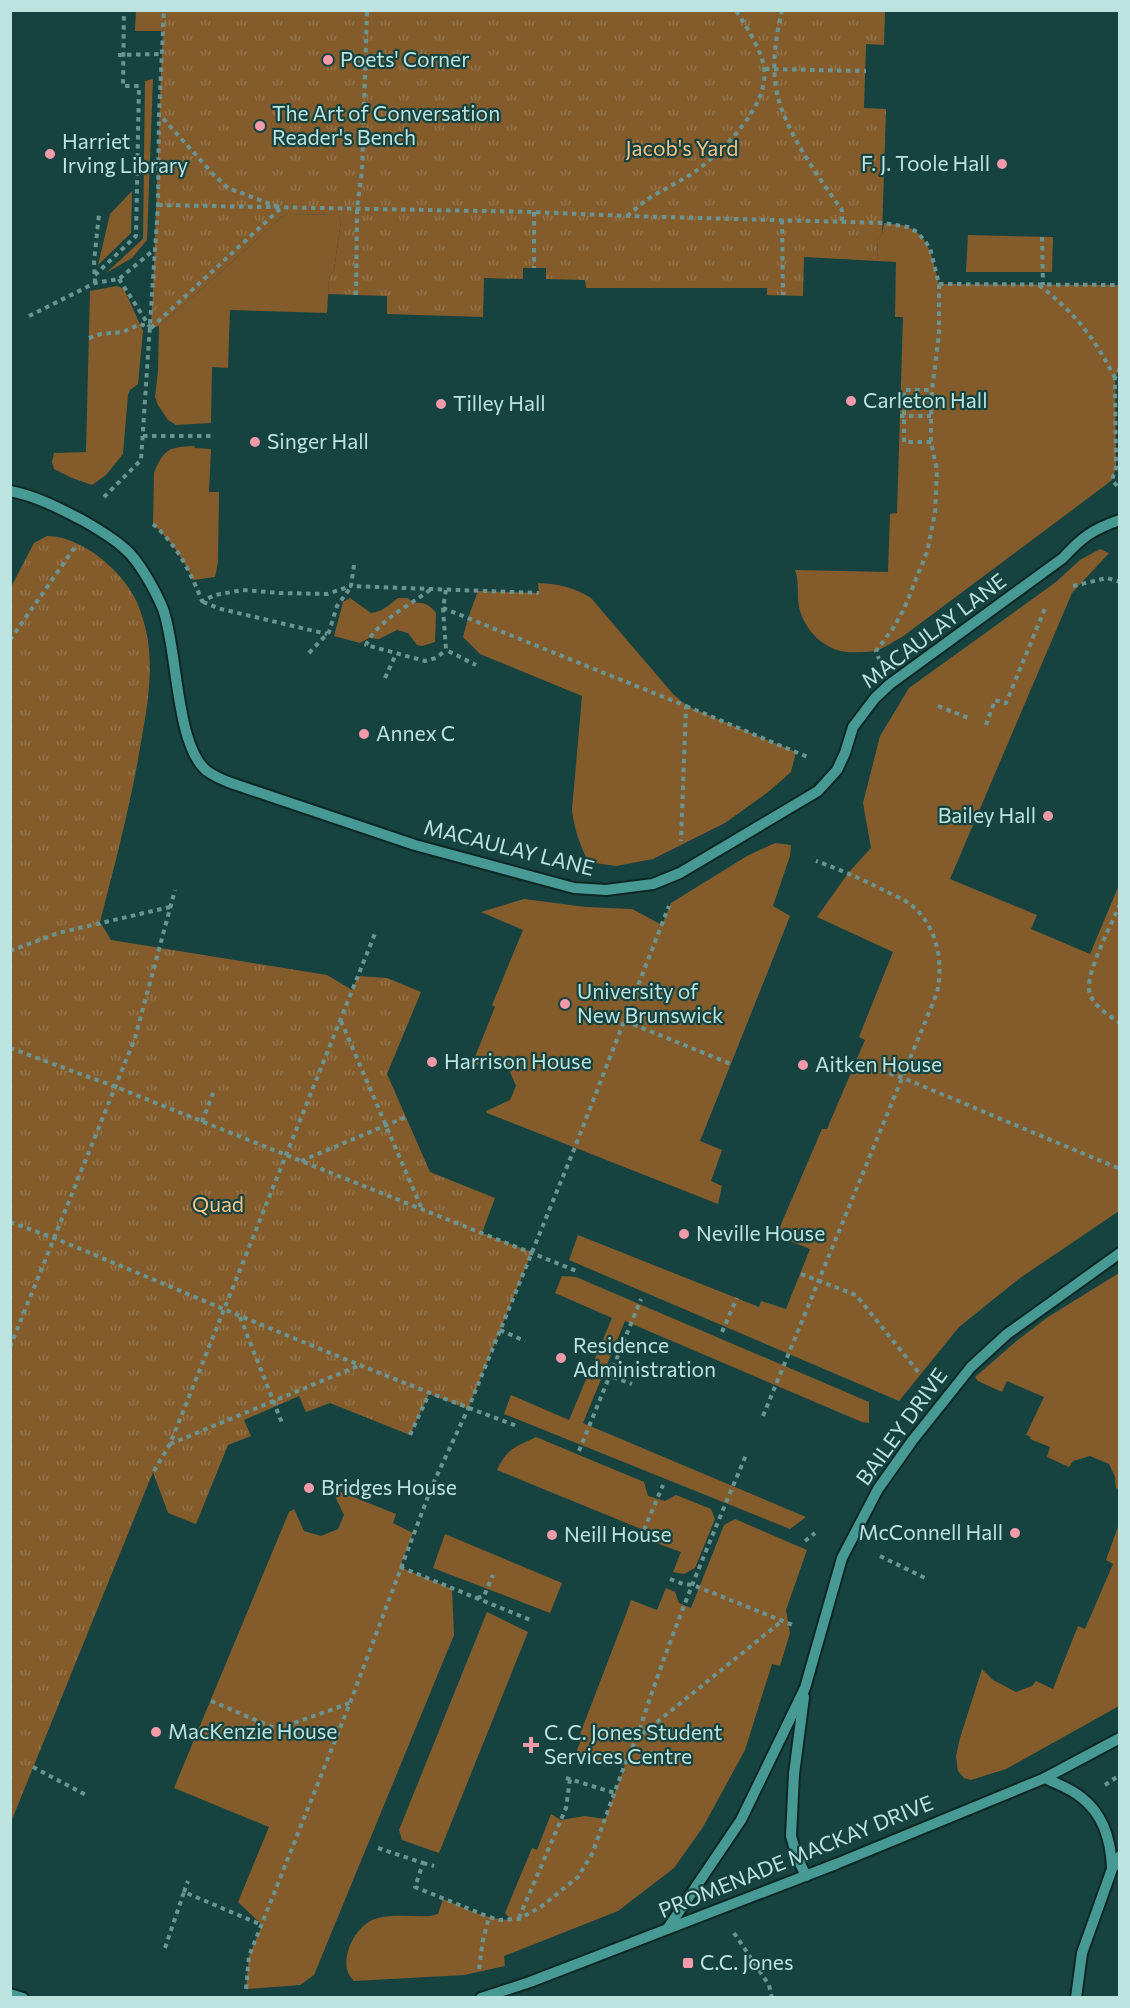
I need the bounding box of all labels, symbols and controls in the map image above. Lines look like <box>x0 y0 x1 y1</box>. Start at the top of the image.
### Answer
place label: Poets' Corner <box>340 46 470 71</box>
marker: Poets' Corner <box>321 53 335 67</box>
place label: The Art of Conversation Reader's Bench <box>272 100 500 149</box>
marker: The Art of Conversation Reader's Bench <box>253 119 267 133</box>
place label: Harriet Irving Library <box>62 128 188 177</box>
park label: Jacob's Yard <box>626 135 739 160</box>
marker: Harriet Irving Library <box>43 147 57 161</box>
place label: F. J. Toole Hall <box>861 150 990 175</box>
marker: F. J. Toole Hall <box>995 157 1009 171</box>
place label: Carleton Hall <box>863 387 987 412</box>
place label: Tilley Hall <box>453 390 546 415</box>
marker: Carleton Hall <box>844 394 858 408</box>
marker: Tilley Hall <box>434 397 448 411</box>
place label: Singer Hall <box>267 428 369 453</box>
marker: Singer Hall <box>248 435 262 449</box>
street label: MACAULAY LANE <box>856 567 1010 692</box>
place label: Annex C <box>376 720 455 745</box>
marker: Annex C <box>357 727 371 741</box>
place label: Bailey Hall <box>938 802 1036 827</box>
marker: Bailey Hall <box>1041 809 1055 823</box>
street label: MACAULAY LANE <box>422 813 597 880</box>
place label: University of New Brunswick <box>577 978 724 1027</box>
marker: University of New Brunswick <box>558 997 572 1011</box>
place label: Harrison House <box>444 1048 592 1073</box>
place label: Aitken House <box>815 1051 942 1076</box>
marker: Harrison House <box>425 1055 439 1069</box>
marker: Aitken House <box>796 1058 810 1072</box>
park label: Quad <box>192 1191 244 1216</box>
place label: Neville House <box>696 1220 825 1245</box>
marker: Neville House <box>677 1227 691 1241</box>
place label: Residence Administration <box>573 1332 716 1381</box>
marker: Residence Administration <box>554 1351 568 1365</box>
street label: BAILEY DRIVE <box>850 1363 952 1489</box>
place label: Bridges House <box>321 1474 457 1499</box>
marker: Bridges House <box>302 1481 316 1495</box>
place label: McConnell Hall <box>858 1519 1003 1544</box>
place label: Neill House <box>564 1521 672 1546</box>
marker: McConnell Hall <box>1008 1526 1022 1540</box>
marker: Neill House <box>545 1528 559 1542</box>
place label: MacKenzie House <box>168 1718 337 1743</box>
place label: C. C. Jones Student Services Centre <box>544 1719 722 1768</box>
marker: MacKenzie House <box>149 1725 163 1739</box>
marker: C. C. Jones Student Services Centre <box>522 1736 540 1754</box>
street label: PROMENADE MACKAY DRIVE <box>655 1789 936 1922</box>
place label: C.C. Jones <box>700 1949 793 1974</box>
marker: C.C. Jones <box>681 1956 695 1970</box>

